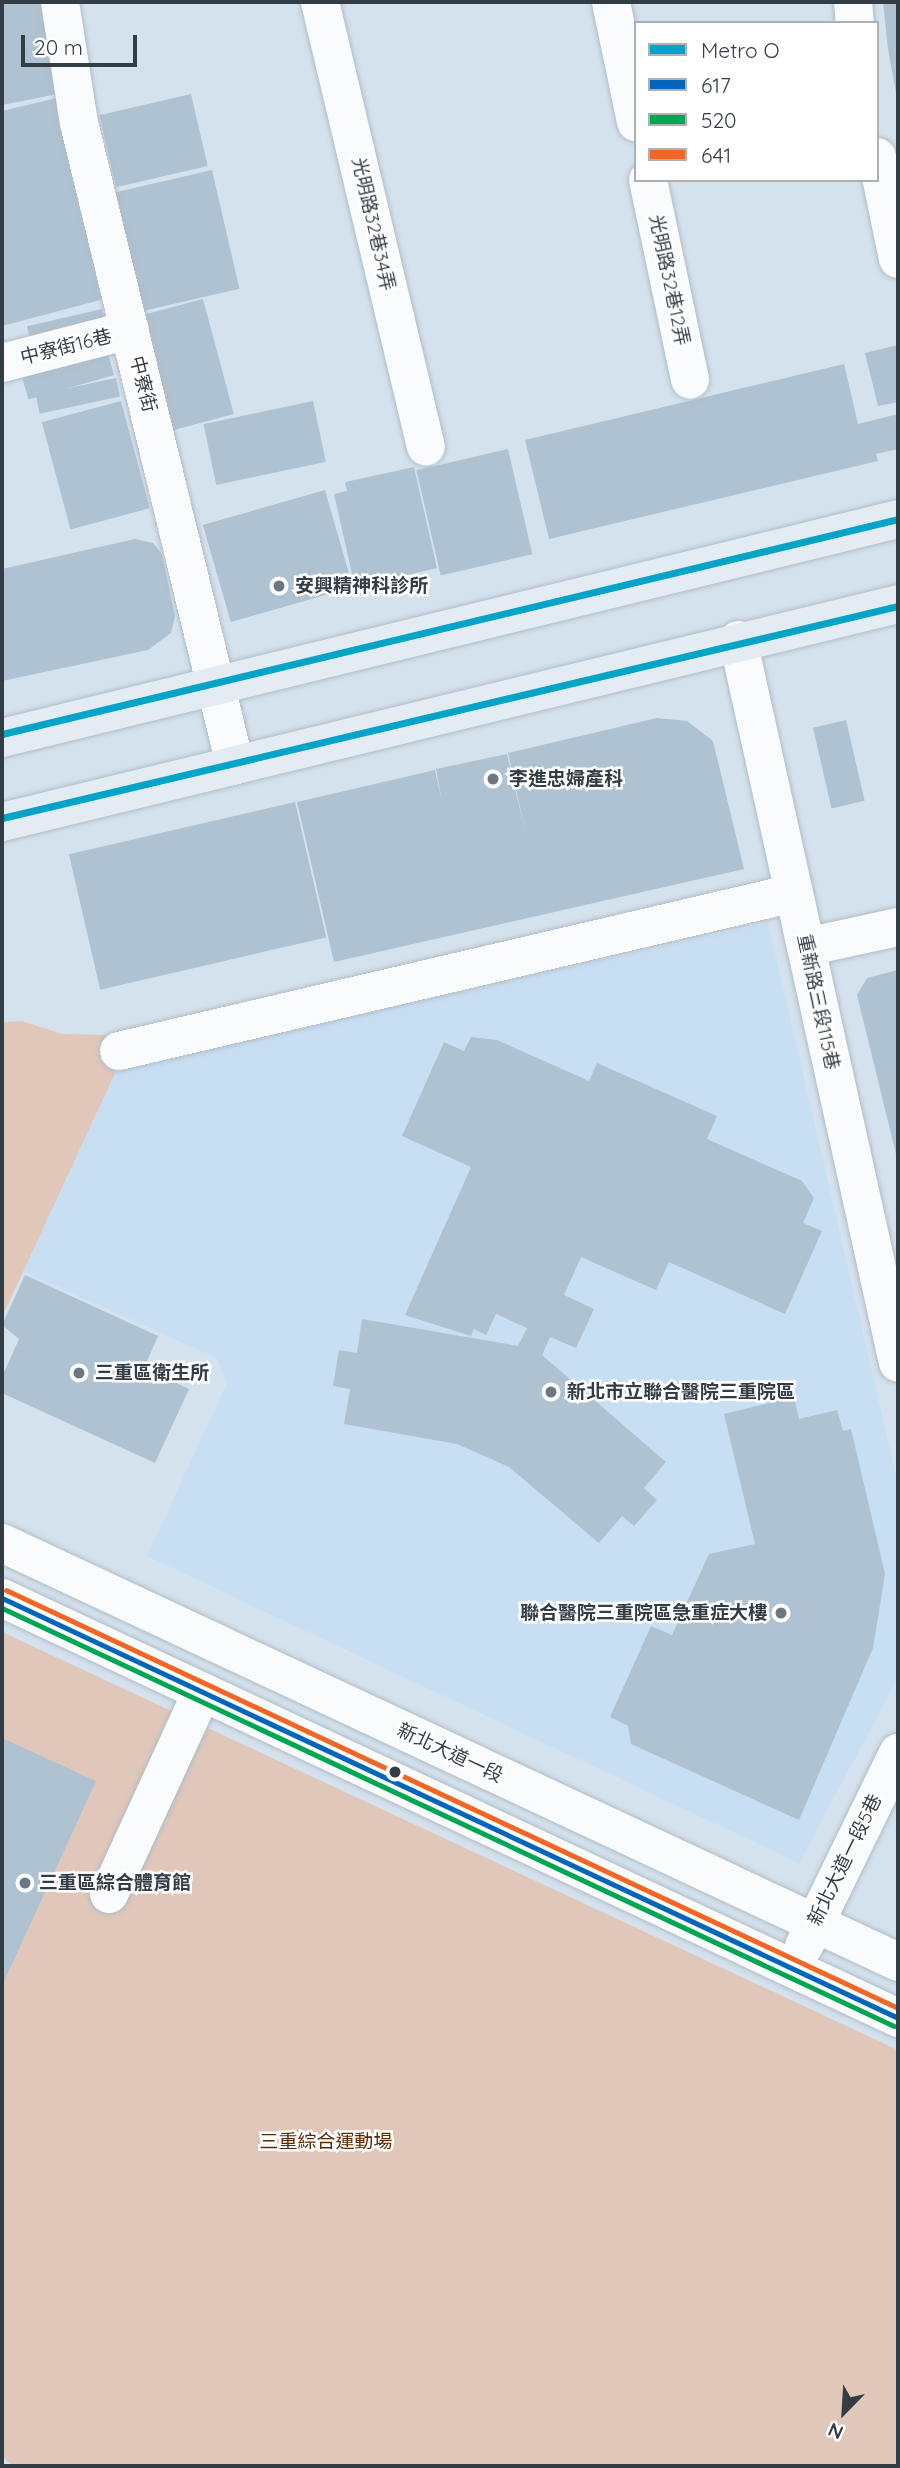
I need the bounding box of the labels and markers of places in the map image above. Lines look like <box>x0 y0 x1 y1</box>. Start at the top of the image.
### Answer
place label: 安興精神科診所 <box>295 575 428 597</box>
marker: 安興精神科診所 <box>269 576 289 596</box>
place label: 李進忠婦產科 <box>509 768 623 790</box>
marker: 李進忠婦產科 <box>483 769 503 789</box>
place label: 三重區衛生所 <box>95 1362 209 1384</box>
marker: 三重區衛生所 <box>69 1363 89 1383</box>
place label: 新北市立聯合醫院三重院區 <box>567 1381 795 1403</box>
marker: 新北市立聯合醫院三重院區 <box>541 1382 561 1402</box>
place label: 聯合醫院三重院區急重症大樓 <box>520 1602 767 1624</box>
marker: 聯合醫院三重院區急重症大樓 <box>773 1605 789 1621</box>
unlabelled marker <box>388 1765 402 1779</box>
place label: 三重區綜合體育館 <box>39 1872 191 1894</box>
marker: 三重區綜合體育館 <box>17 1875 33 1891</box>

